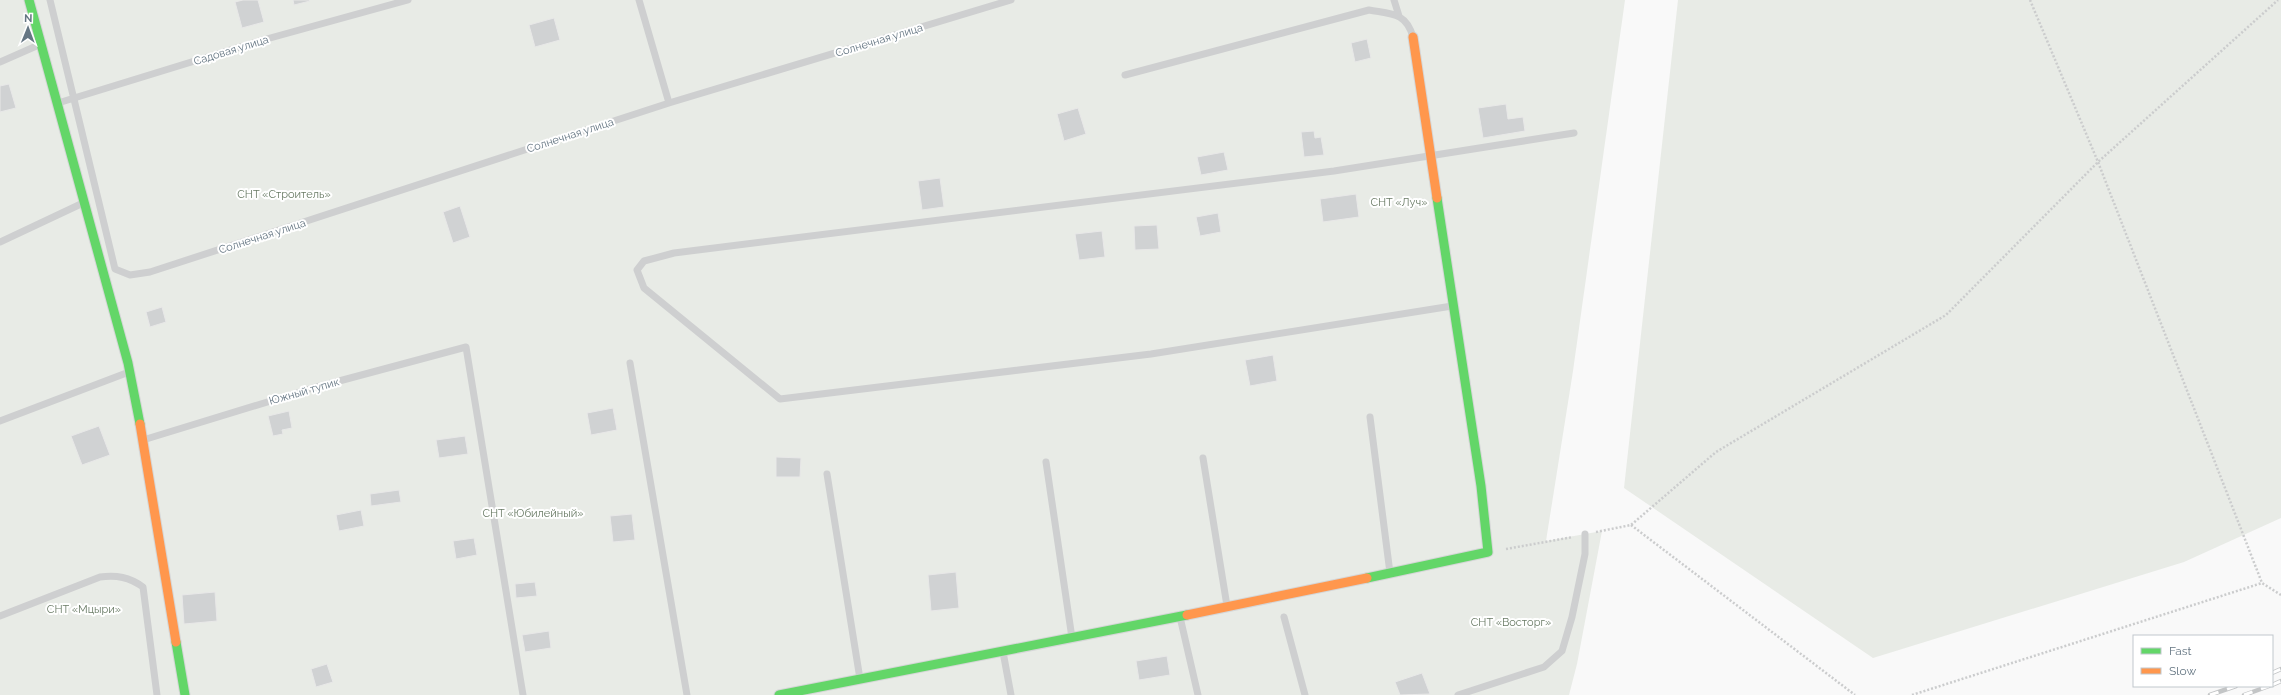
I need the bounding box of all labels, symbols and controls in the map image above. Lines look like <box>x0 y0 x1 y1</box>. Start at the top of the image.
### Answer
north arrow <box>8 8 48 48</box>
text: N <box>24 12 32 25</box>
street label: Солнечная улица <box>834 21 924 60</box>
street label: Садовая улица <box>192 33 270 68</box>
street label: Солнечная улица <box>525 115 615 156</box>
park label: СНТ «Строитель» <box>237 188 331 201</box>
park label: СНТ «Луч» <box>1370 196 1428 209</box>
street label: Солнечная улица <box>217 216 307 257</box>
street label: Южный тупик <box>268 375 341 408</box>
park label: СНТ «Юбилейный» <box>482 507 584 520</box>
park label: СНТ «Мцыри» <box>47 603 121 616</box>
park label: СНТ «Восторг» <box>1471 616 1551 629</box>
legend <box>2133 635 2273 687</box>
text: Fast <box>2169 644 2192 658</box>
text: Slow <box>2169 664 2196 678</box>

